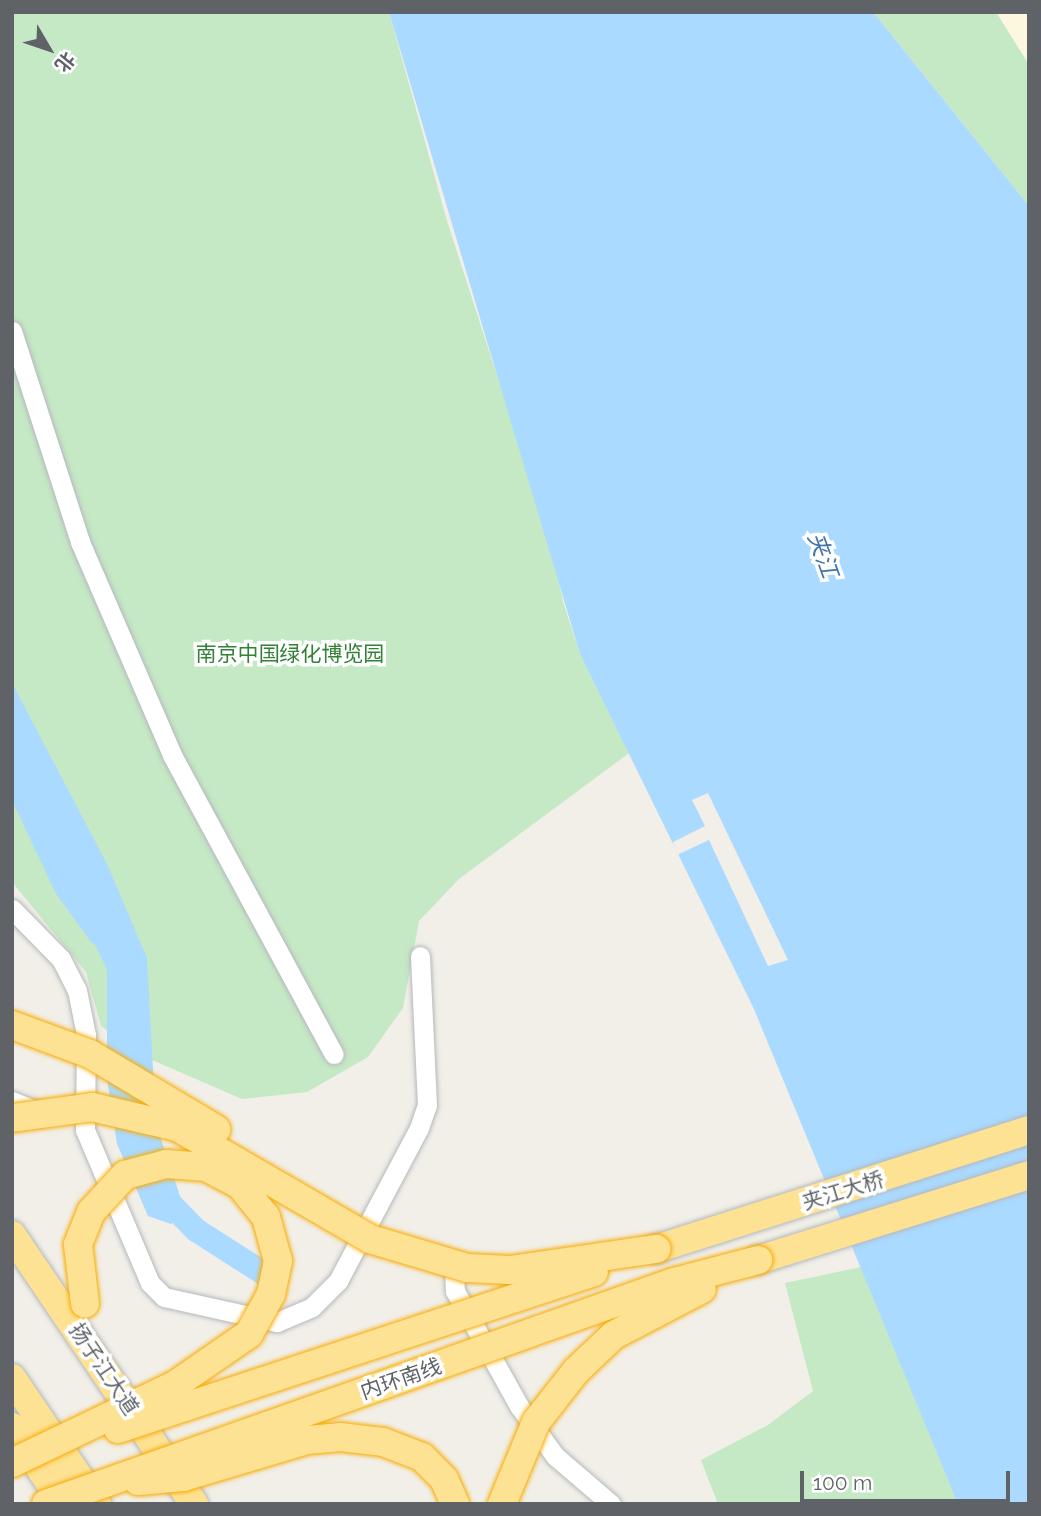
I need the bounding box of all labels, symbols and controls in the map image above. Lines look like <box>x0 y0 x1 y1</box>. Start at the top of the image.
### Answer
north arrow <box>14 14 84 84</box>
text: 北 <box>51 48 80 77</box>
water label: 夹江 <box>802 529 844 581</box>
park label: 南京中国绿化博览园 <box>196 641 384 667</box>
street label: 夹江大桥 <box>799 1167 887 1215</box>
street label: 扬子江大道 <box>64 1318 144 1420</box>
street label: 内环南线 <box>357 1353 445 1405</box>
scale bar <box>803 1456 1013 1500</box>
text: 100 m <box>813 1470 872 1495</box>

